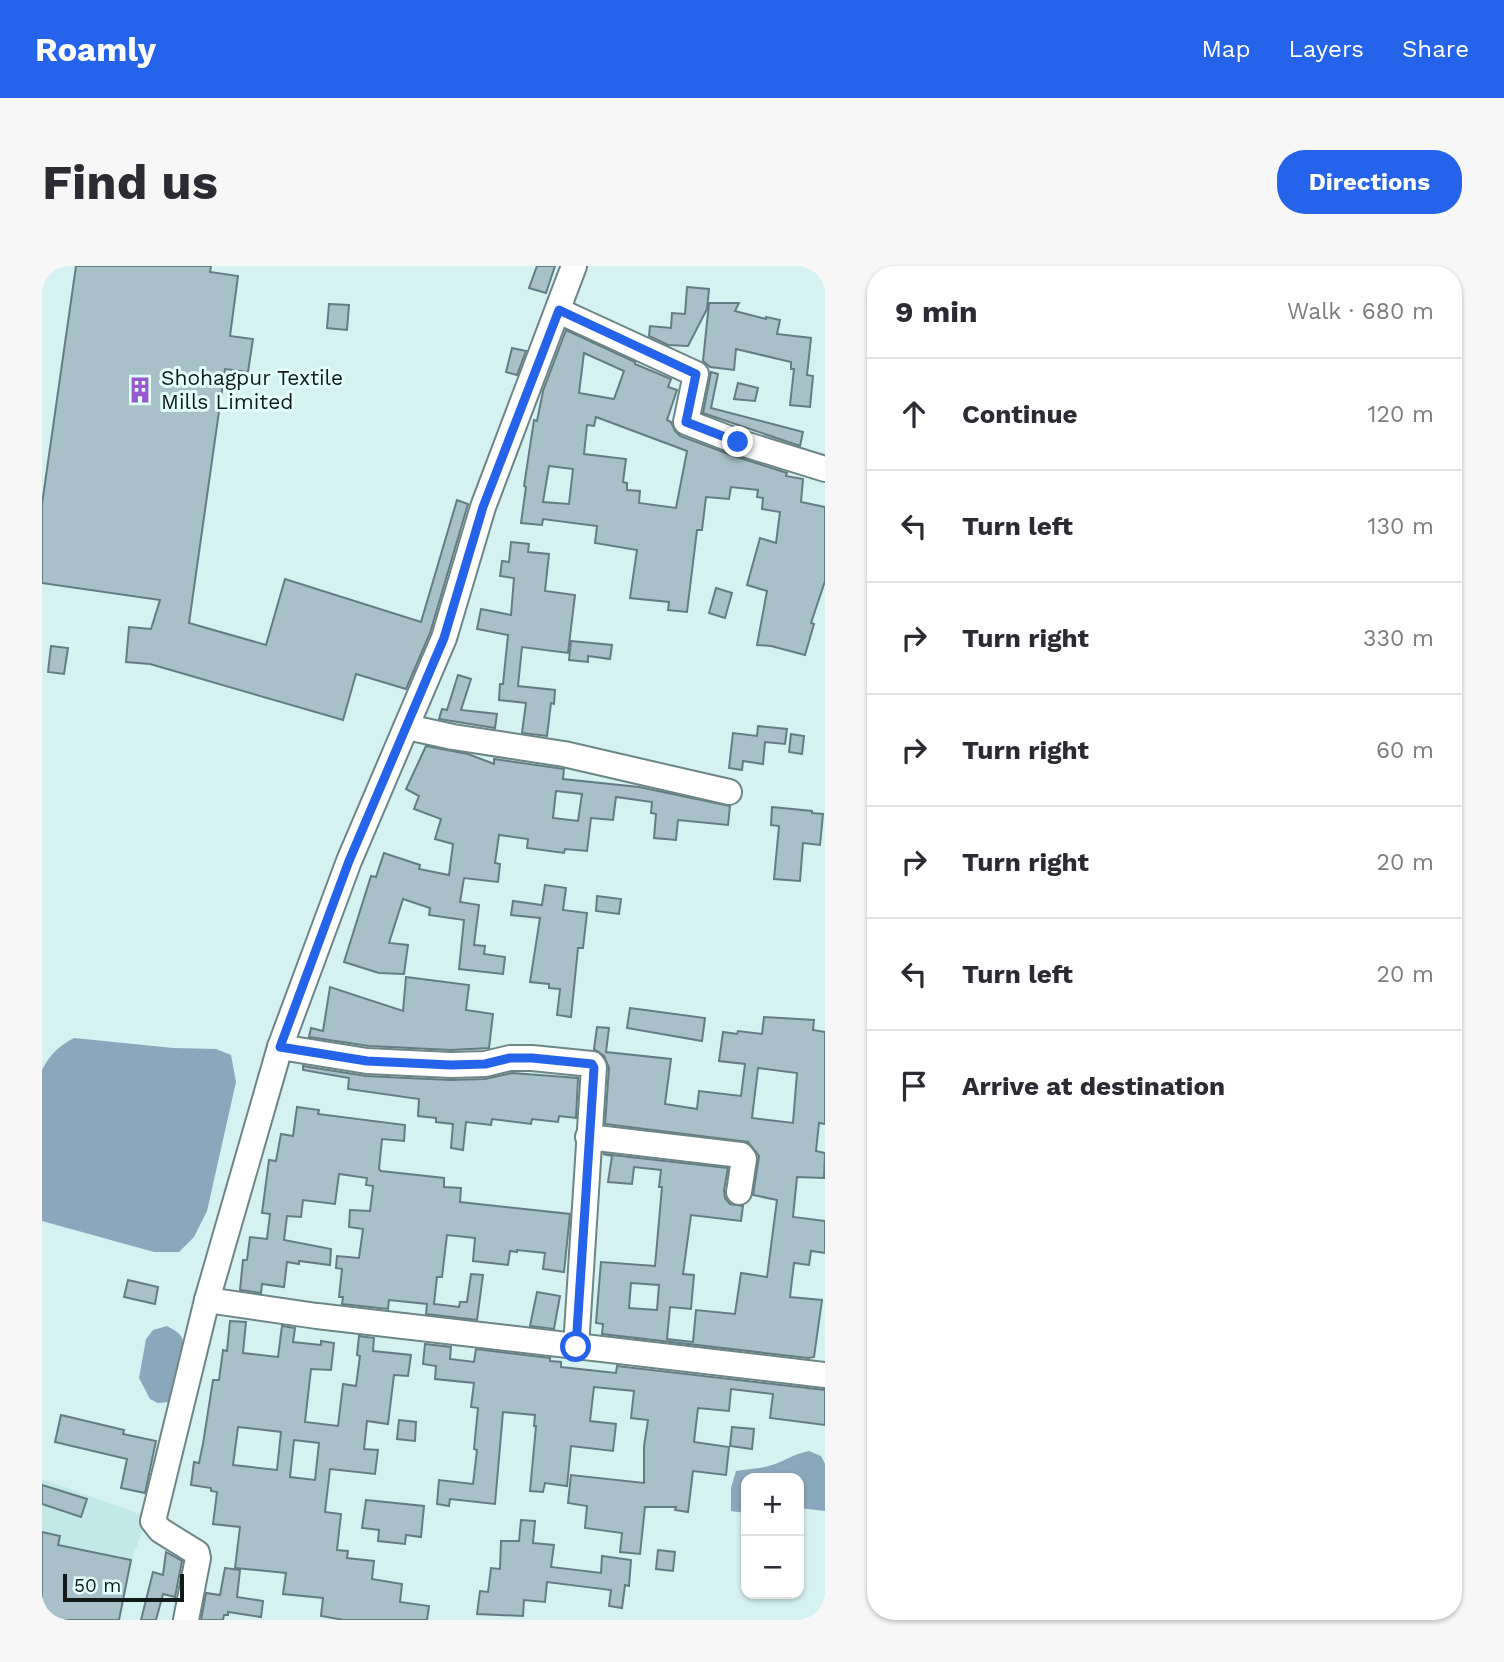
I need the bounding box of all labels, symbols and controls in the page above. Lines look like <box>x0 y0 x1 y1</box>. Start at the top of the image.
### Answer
text: Roamly <box>35 30 156 69</box>
text: Map <box>1202 35 1250 63</box>
text: Layers <box>1288 35 1364 63</box>
text: Share <box>1402 35 1469 63</box>
button: Directions <box>1277 150 1462 214</box>
text: Find us <box>42 153 218 211</box>
text: 9 min <box>895 294 978 329</box>
text: Walk · 680 m <box>1287 298 1434 325</box>
place label: Shohagpur Textile Mills Limited <box>161 365 343 414</box>
building icon: Shohagpur Textile Mills Limited <box>125 375 155 405</box>
icon: ahead <box>895 395 933 433</box>
text: Continue <box>962 399 1078 429</box>
text: 120 m <box>1368 401 1434 428</box>
route end <box>722 426 753 457</box>
icon: left <box>895 507 933 545</box>
text: Turn left <box>962 511 1073 541</box>
text: 130 m <box>1368 513 1434 540</box>
icon: right <box>895 619 933 657</box>
text: Turn right <box>962 623 1089 653</box>
text: 330 m <box>1363 625 1434 652</box>
icon: right <box>895 731 933 769</box>
text: Turn right <box>962 735 1089 765</box>
text: 60 m <box>1376 737 1434 764</box>
icon: right <box>895 843 933 881</box>
text: Turn right <box>962 847 1089 877</box>
text: 20 m <box>1377 849 1434 876</box>
icon: left <box>895 955 933 993</box>
text: Turn left <box>962 959 1073 989</box>
text: 20 m <box>1377 961 1434 988</box>
icon: arrive <box>895 1067 933 1105</box>
text: Arrive at destination <box>962 1071 1225 1101</box>
route start <box>560 1331 591 1362</box>
map controls <box>741 1473 804 1599</box>
button: + <box>741 1473 804 1536</box>
button: − <box>741 1536 804 1599</box>
scale bar <box>63 1571 184 1603</box>
text: 50 m <box>74 1574 121 1597</box>

